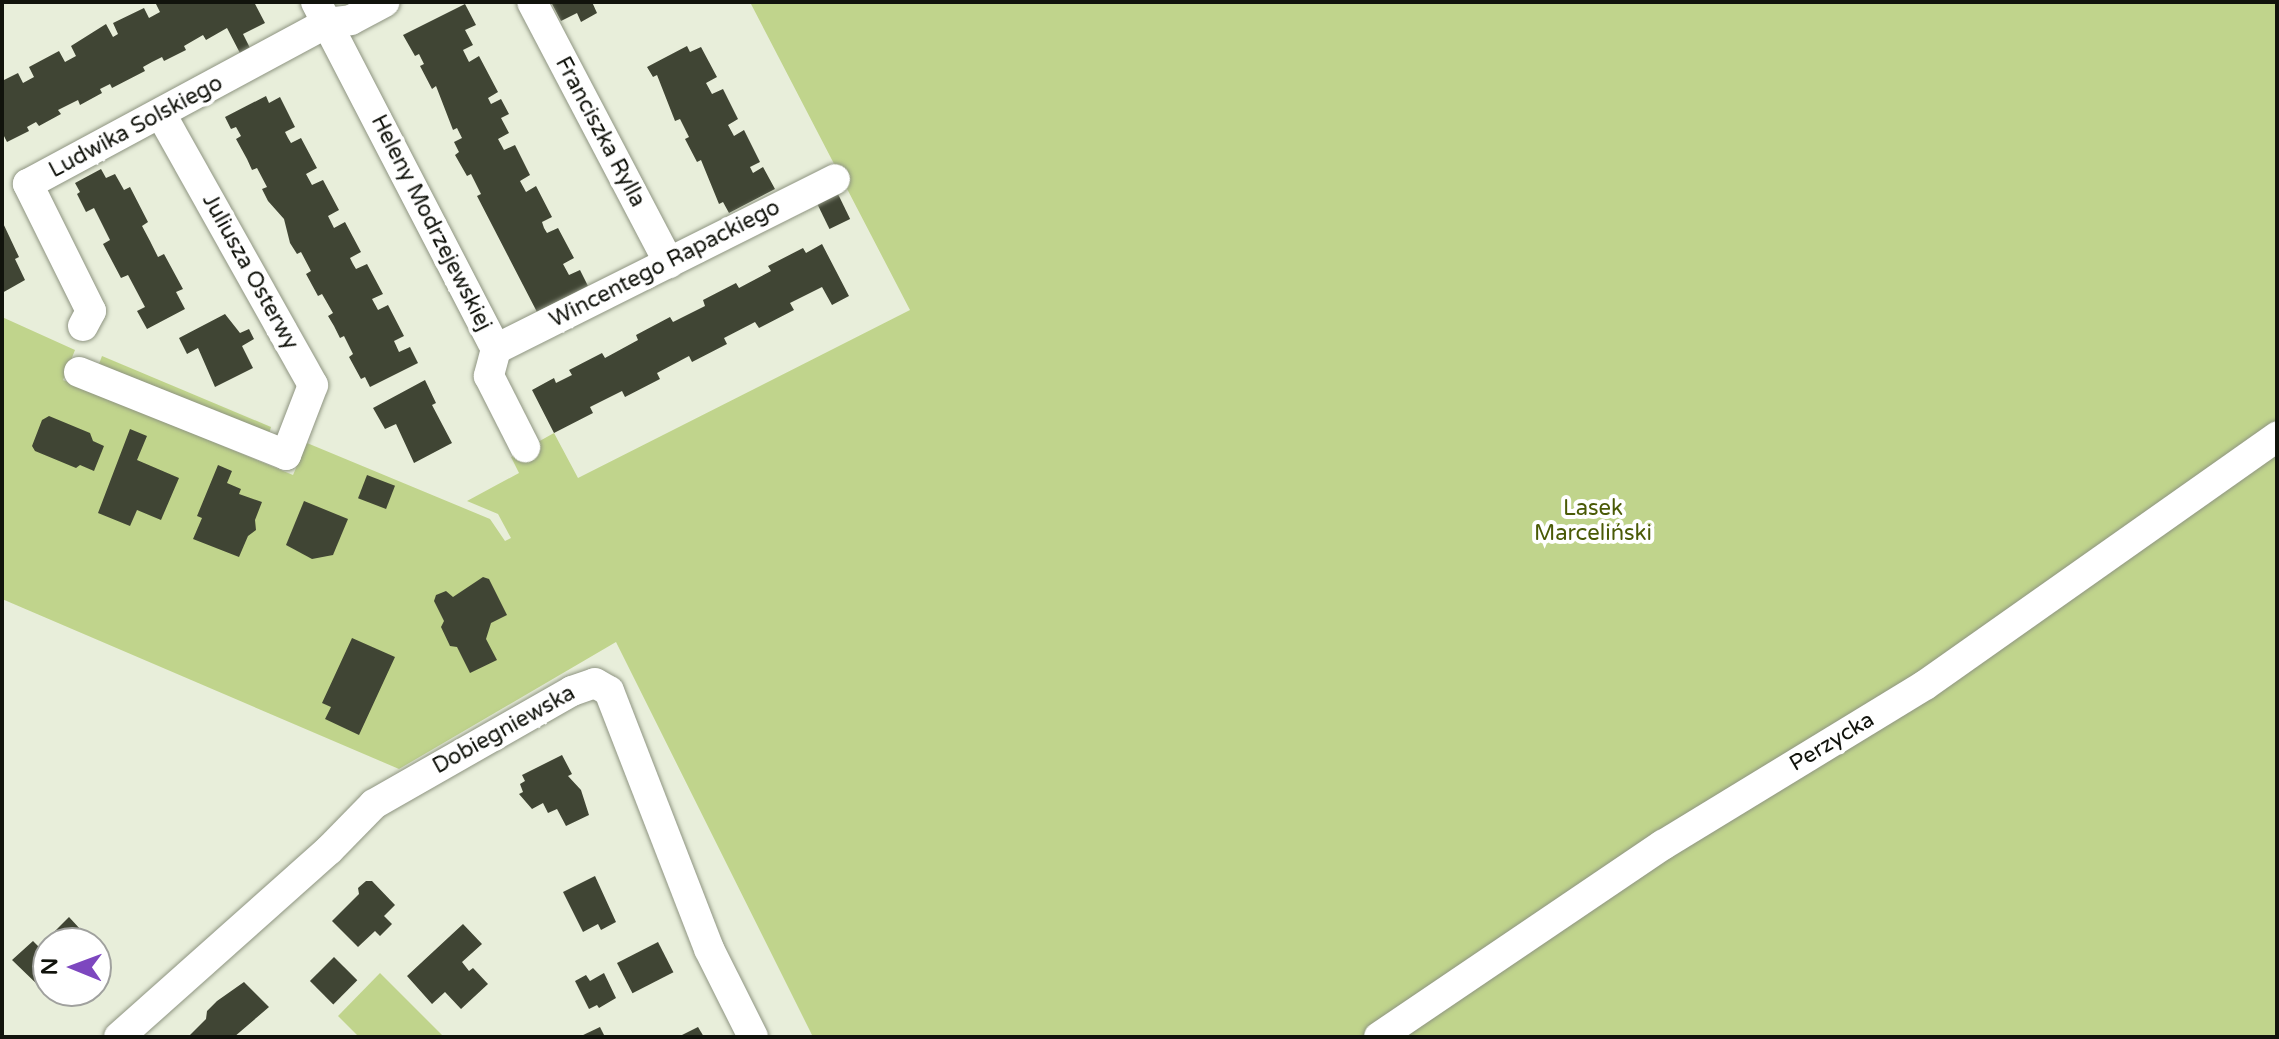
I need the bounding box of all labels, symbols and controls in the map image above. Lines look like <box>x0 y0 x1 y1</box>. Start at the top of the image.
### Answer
street label: Franciszka Rylla <box>549 52 651 212</box>
street label: Ludwika Solskiego <box>45 70 227 184</box>
street label: Heleny Modrzejewskiej <box>365 111 497 335</box>
street label: Juliusza Osterwy <box>196 189 304 355</box>
street label: Wincentego Rapackiego <box>545 194 785 334</box>
park label: Lasek Marceliński <box>1534 495 1652 546</box>
street label: Dobiegniewska <box>428 680 580 780</box>
street label: Perzycka <box>1785 707 1879 777</box>
north arrow <box>32 927 112 1007</box>
text: N <box>37 958 63 976</box>

